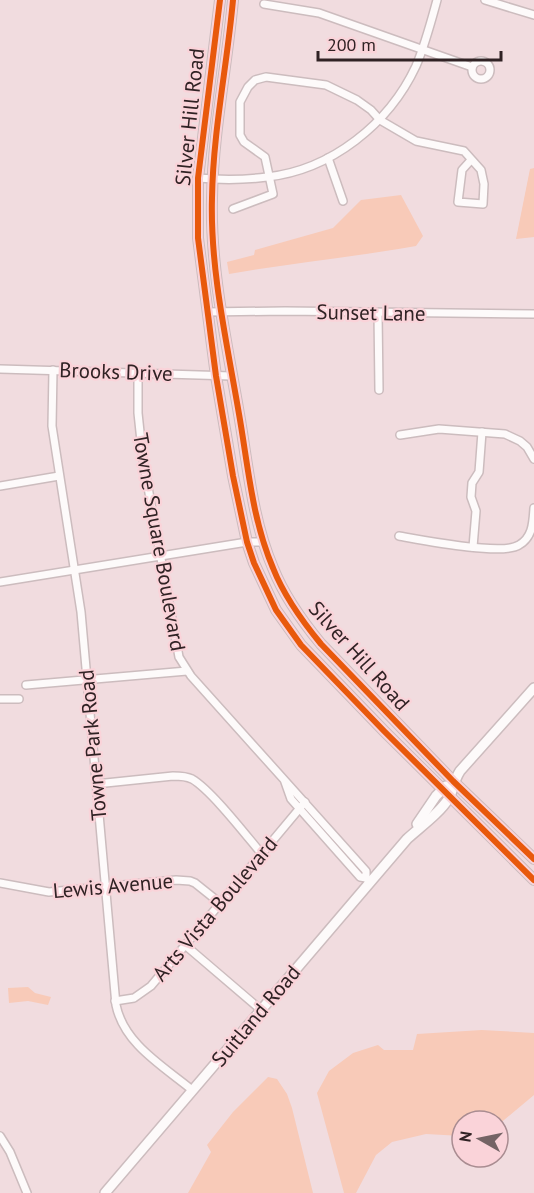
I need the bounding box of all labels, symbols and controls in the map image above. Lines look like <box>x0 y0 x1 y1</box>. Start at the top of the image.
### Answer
scale bar <box>318 24 501 62</box>
text: 200 m <box>327 33 376 56</box>
street label: Silver Hill Road <box>169 47 210 187</box>
street label: Sunset Lane <box>316 298 426 327</box>
street label: Brooks Drive <box>59 356 173 387</box>
street label: Towne Square Boulevard <box>127 431 192 653</box>
street label: Silver Hill Road <box>303 595 416 716</box>
street label: Towne Park Road <box>72 669 113 822</box>
street label: Arts Vista Boulevard <box>146 831 283 987</box>
street label: Lewis Avenue <box>52 867 174 904</box>
street label: Suitland Road <box>205 959 306 1072</box>
north arrow <box>450 1109 510 1169</box>
text: N <box>454 1130 476 1143</box>

